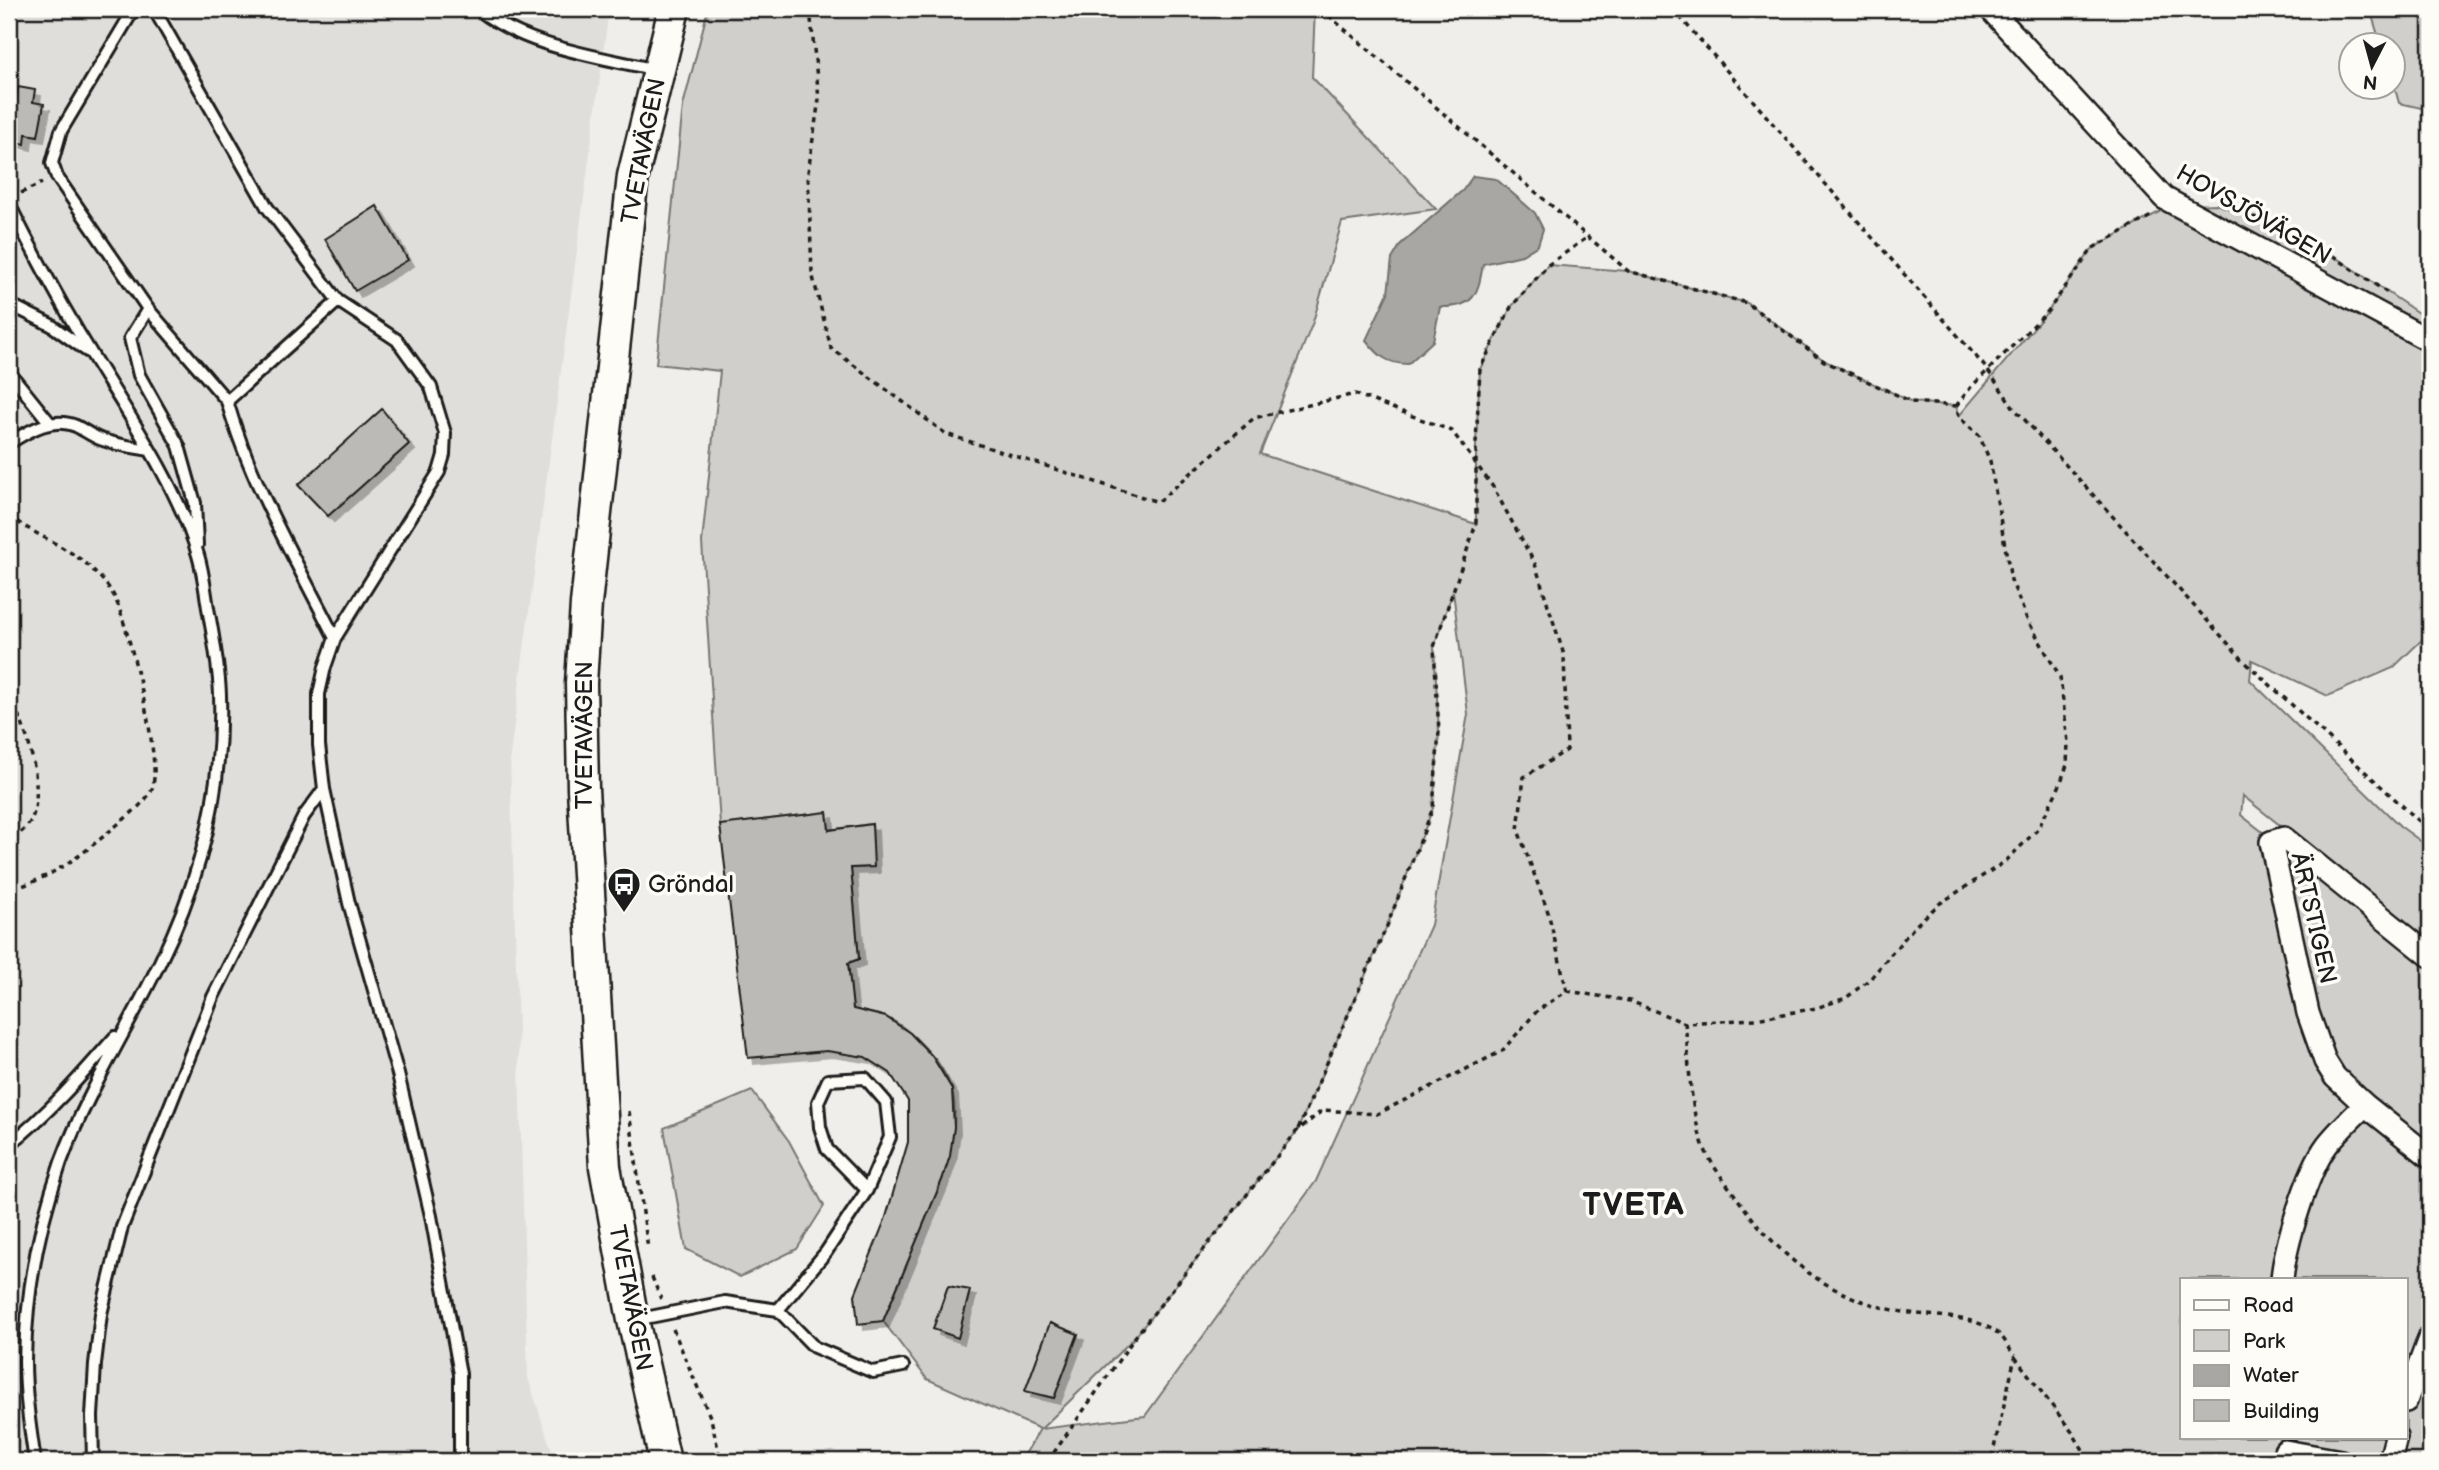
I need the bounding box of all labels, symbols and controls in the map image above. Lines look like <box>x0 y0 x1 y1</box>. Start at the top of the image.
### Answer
north arrow <box>2338 32 2408 102</box>
text: N <box>2362 69 2379 94</box>
street label: TVETAVÄGEN <box>615 76 672 227</box>
street label: HOVSJÖVÄGEN <box>2171 158 2337 271</box>
street label: TVETAVÄGEN <box>570 661 599 809</box>
street label: ÄRTSTIGEN <box>2284 850 2343 987</box>
bus stop icon: Gröndal <box>605 865 643 914</box>
place label: Gröndal <box>648 870 734 899</box>
district label: TVETA <box>1582 1186 1686 1225</box>
street label: TVETAVÄGEN <box>602 1223 659 1374</box>
legend <box>2180 1278 2408 1438</box>
text: Road <box>2243 1293 2294 1318</box>
text: Park <box>2243 1329 2286 1354</box>
text: Water <box>2243 1363 2299 1388</box>
text: Building <box>2243 1399 2319 1424</box>

